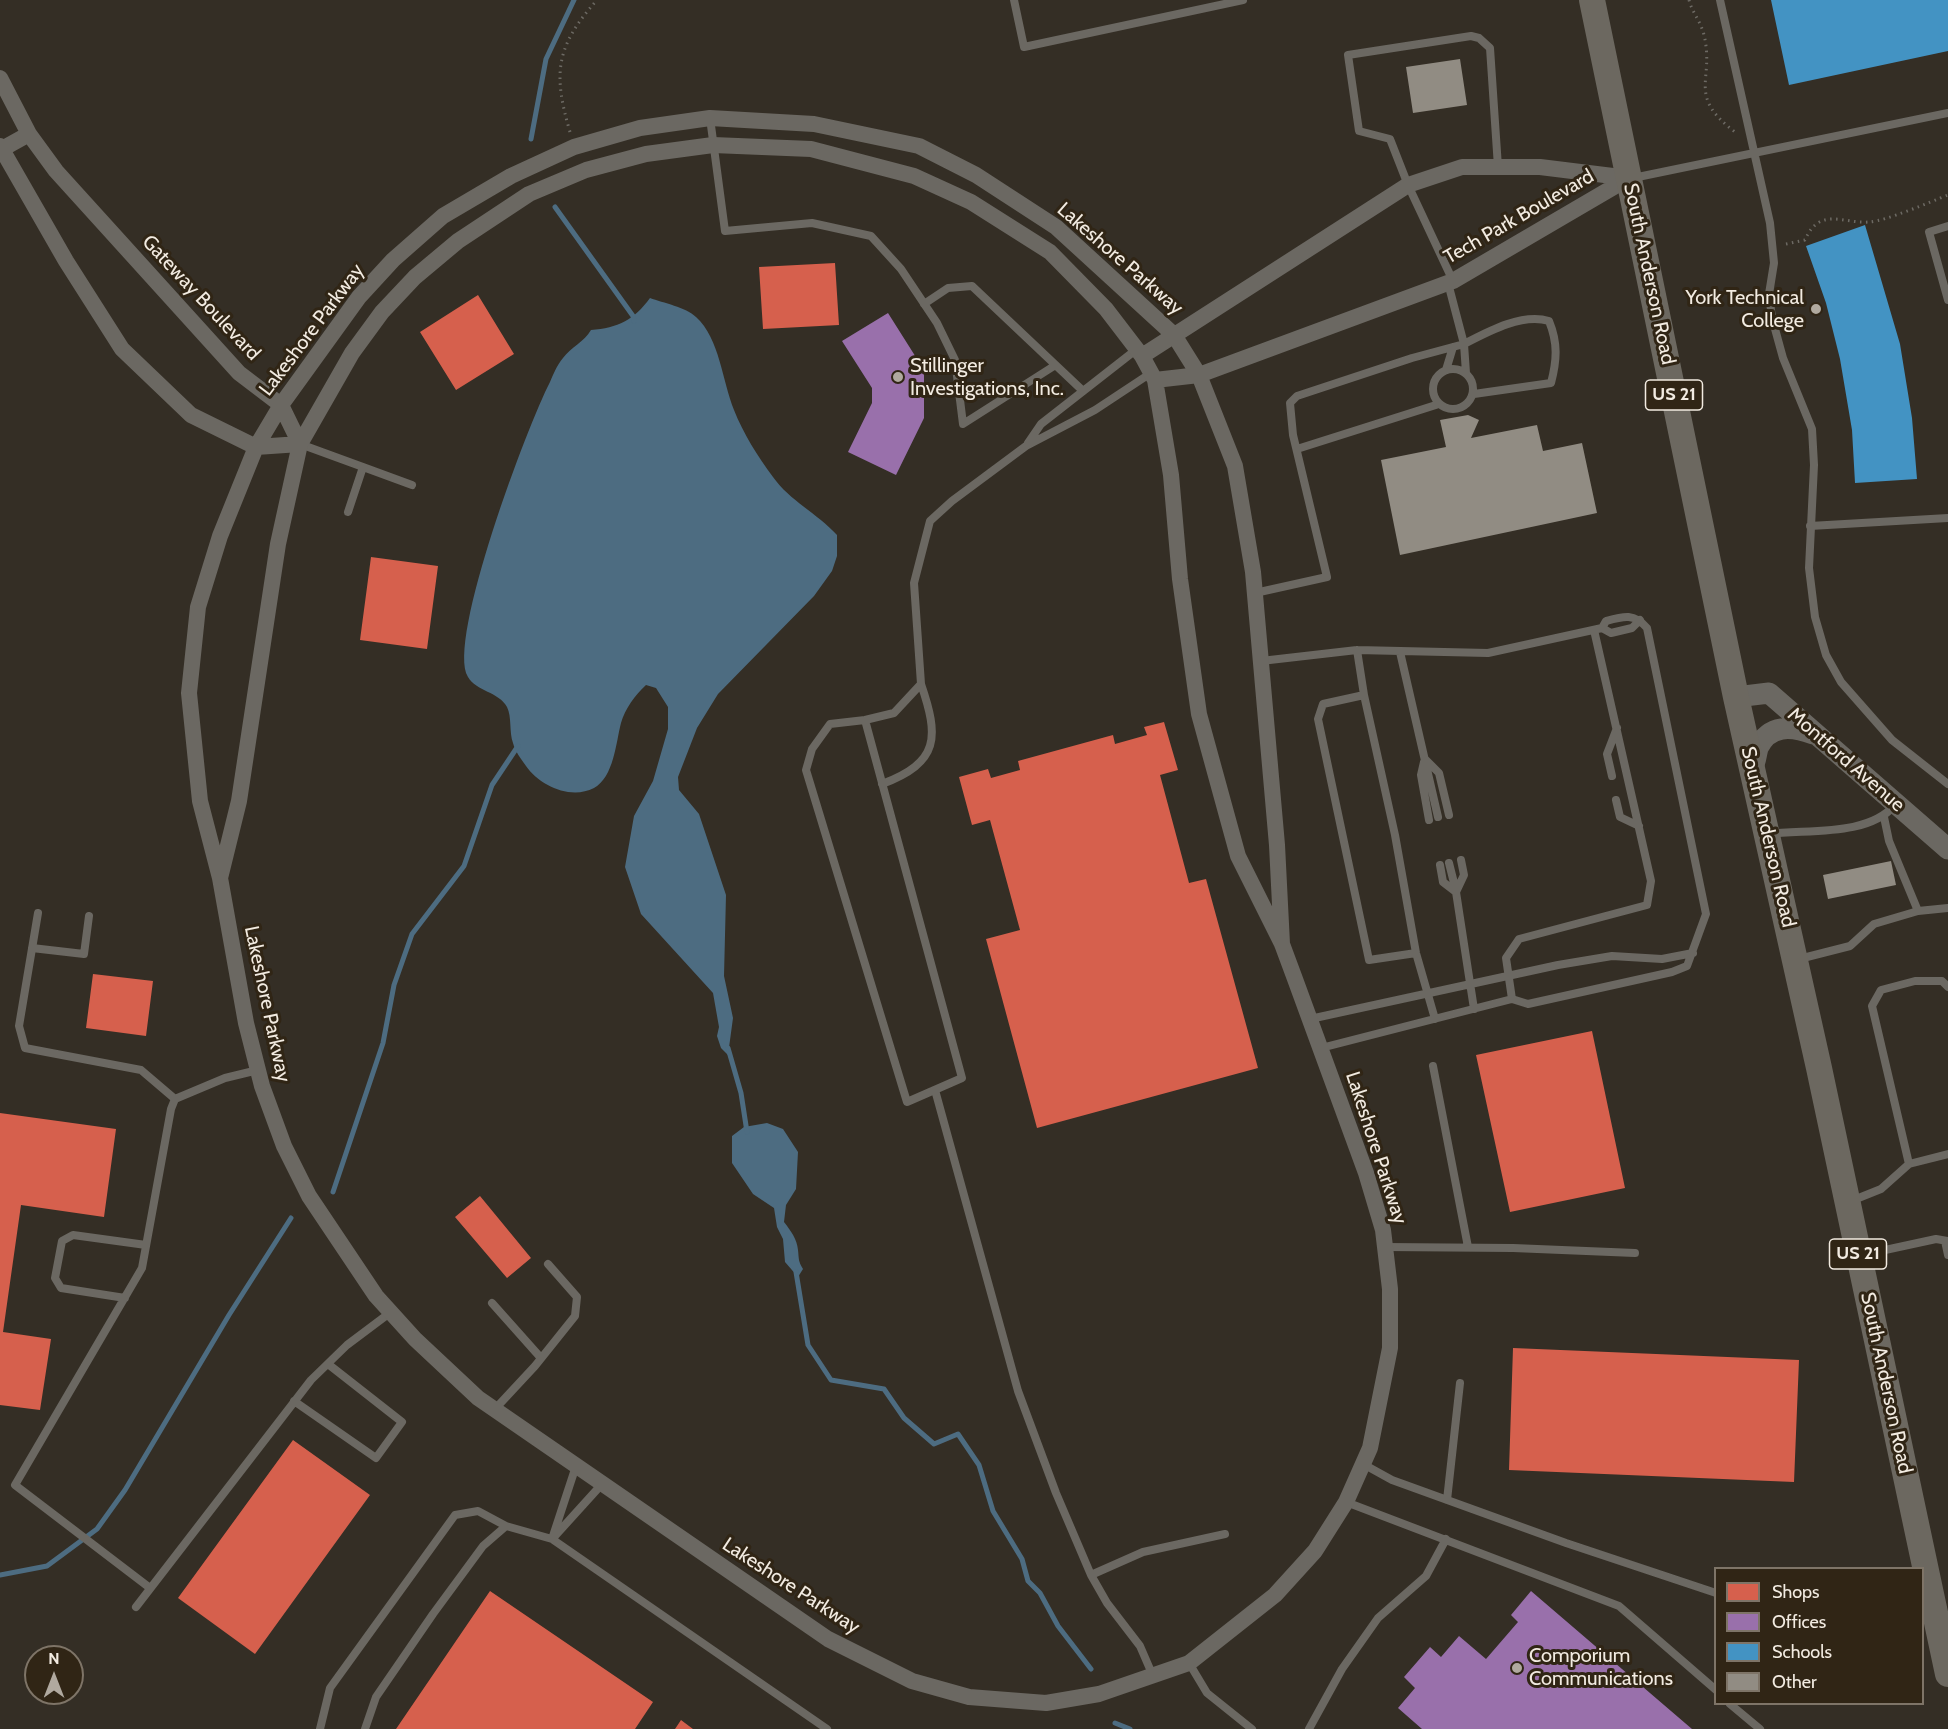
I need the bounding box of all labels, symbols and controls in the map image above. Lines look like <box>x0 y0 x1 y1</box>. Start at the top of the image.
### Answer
street label: Tech Park Boulevard <box>1440 164 1598 270</box>
street label: South Anderson Road <box>1618 181 1680 367</box>
street label: Lakeshore Parkway <box>1052 198 1188 320</box>
street label: Gateway Boulevard <box>137 230 265 366</box>
street label: Lakeshore Parkway <box>255 259 369 401</box>
place label: York Technical College <box>1686 286 1804 333</box>
marker: York Technical College <box>1809 302 1823 316</box>
place label: Stillinger Investigations, Inc. <box>910 354 1064 401</box>
marker: Stillinger Investigations, Inc. <box>891 370 905 384</box>
road number: US 21 <box>1646 380 1702 410</box>
street label: Montford Avenue <box>1783 703 1909 817</box>
street label: South Anderson Road <box>1736 744 1800 930</box>
street label: Lakeshore Parkway <box>239 924 295 1084</box>
street label: Lakeshore Parkway <box>1340 1069 1412 1227</box>
road number: US 21 <box>1830 1239 1886 1269</box>
street label: South Anderson Road <box>1855 1290 1917 1476</box>
street label: Lakeshore Parkway <box>718 1533 864 1639</box>
legend <box>1714 1567 1924 1705</box>
text: Shops <box>1772 1581 1820 1603</box>
text: Offices <box>1772 1611 1826 1633</box>
text: Schools <box>1772 1641 1832 1663</box>
place label: Comporium Communications <box>1529 1644 1673 1691</box>
north arrow <box>24 1645 84 1705</box>
text: N <box>48 1649 60 1668</box>
marker: Comporium Communications <box>1510 1661 1524 1675</box>
text: Other <box>1772 1671 1817 1693</box>

